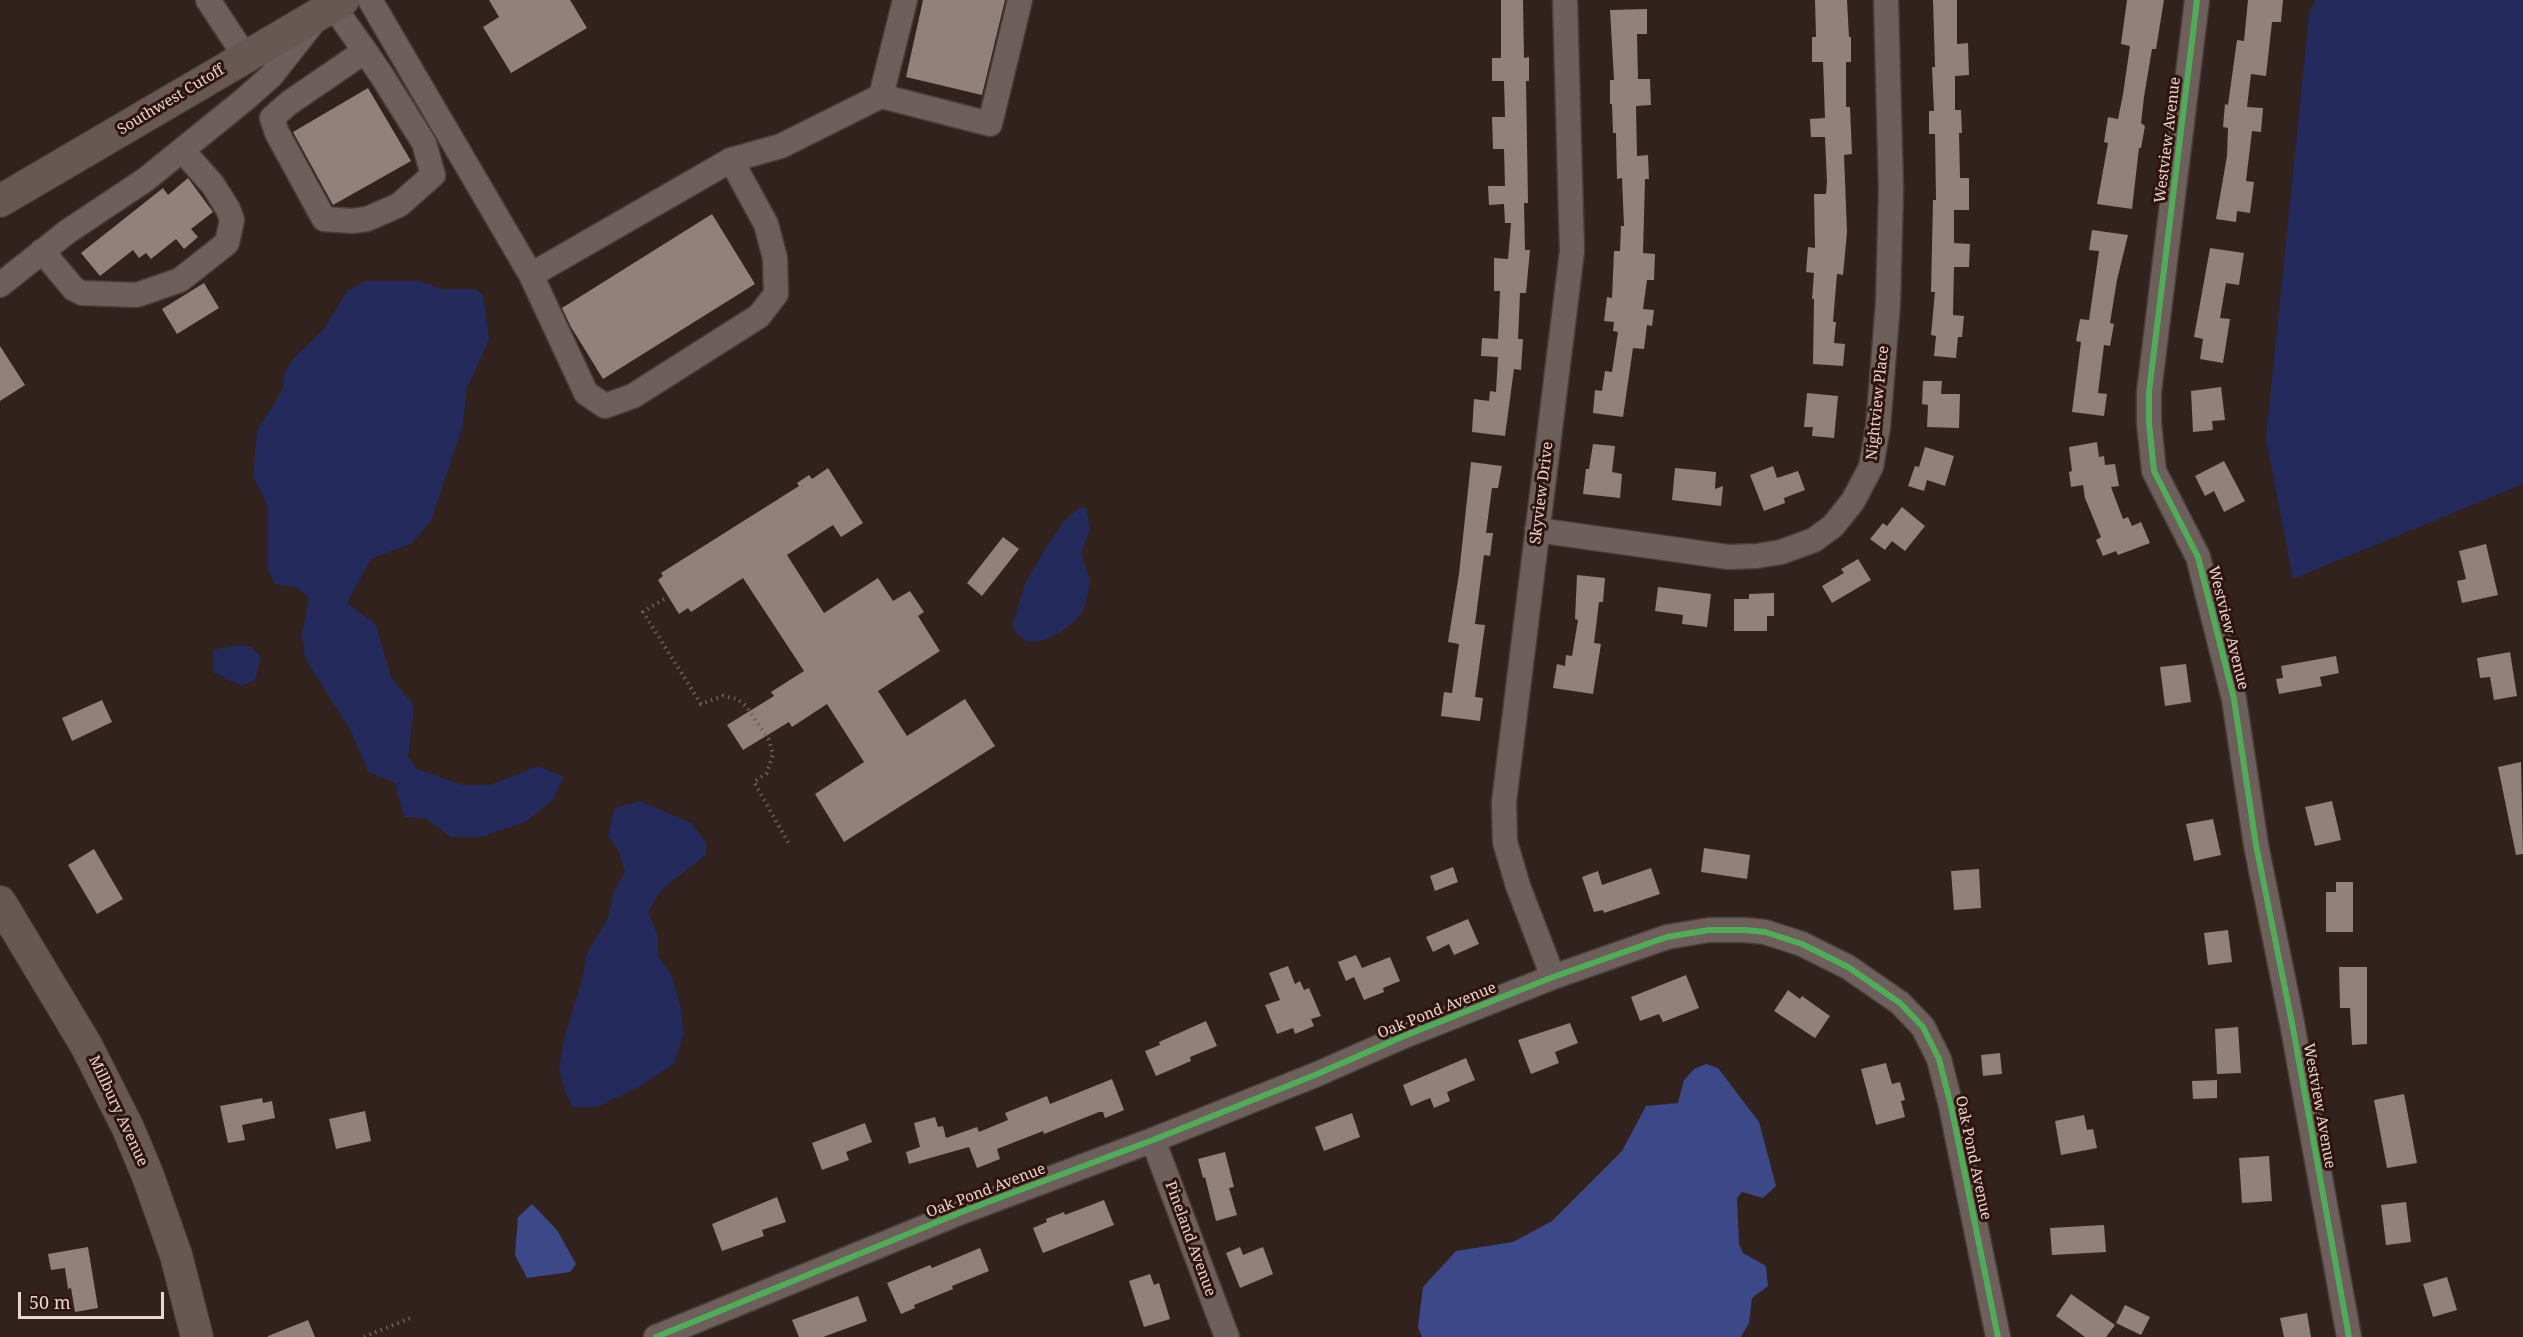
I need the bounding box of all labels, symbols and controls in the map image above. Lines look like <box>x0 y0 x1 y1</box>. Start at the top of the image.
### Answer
street label: Southwest Cutoff <box>114 61 228 139</box>
street label: Westview Avenue <box>2151 76 2185 204</box>
street label: Nightview Place <box>1863 345 1893 461</box>
street label: Skyview Drive <box>1527 441 1557 545</box>
street label: Westview Avenue <box>2204 564 2252 692</box>
street label: Oak Pond Avenue <box>1375 979 1499 1043</box>
street label: Westview Avenue <box>2299 1042 2339 1170</box>
street label: Millbury Avenue <box>84 1053 152 1169</box>
street label: Oak Pond Avenue <box>1951 1094 1995 1222</box>
street label: Oak Pond Avenue <box>924 1160 1048 1222</box>
street label: Pineland Avenue <box>1161 1179 1219 1299</box>
scale bar <box>21 1280 166 1318</box>
text: 50 m <box>29 1290 71 1314</box>

